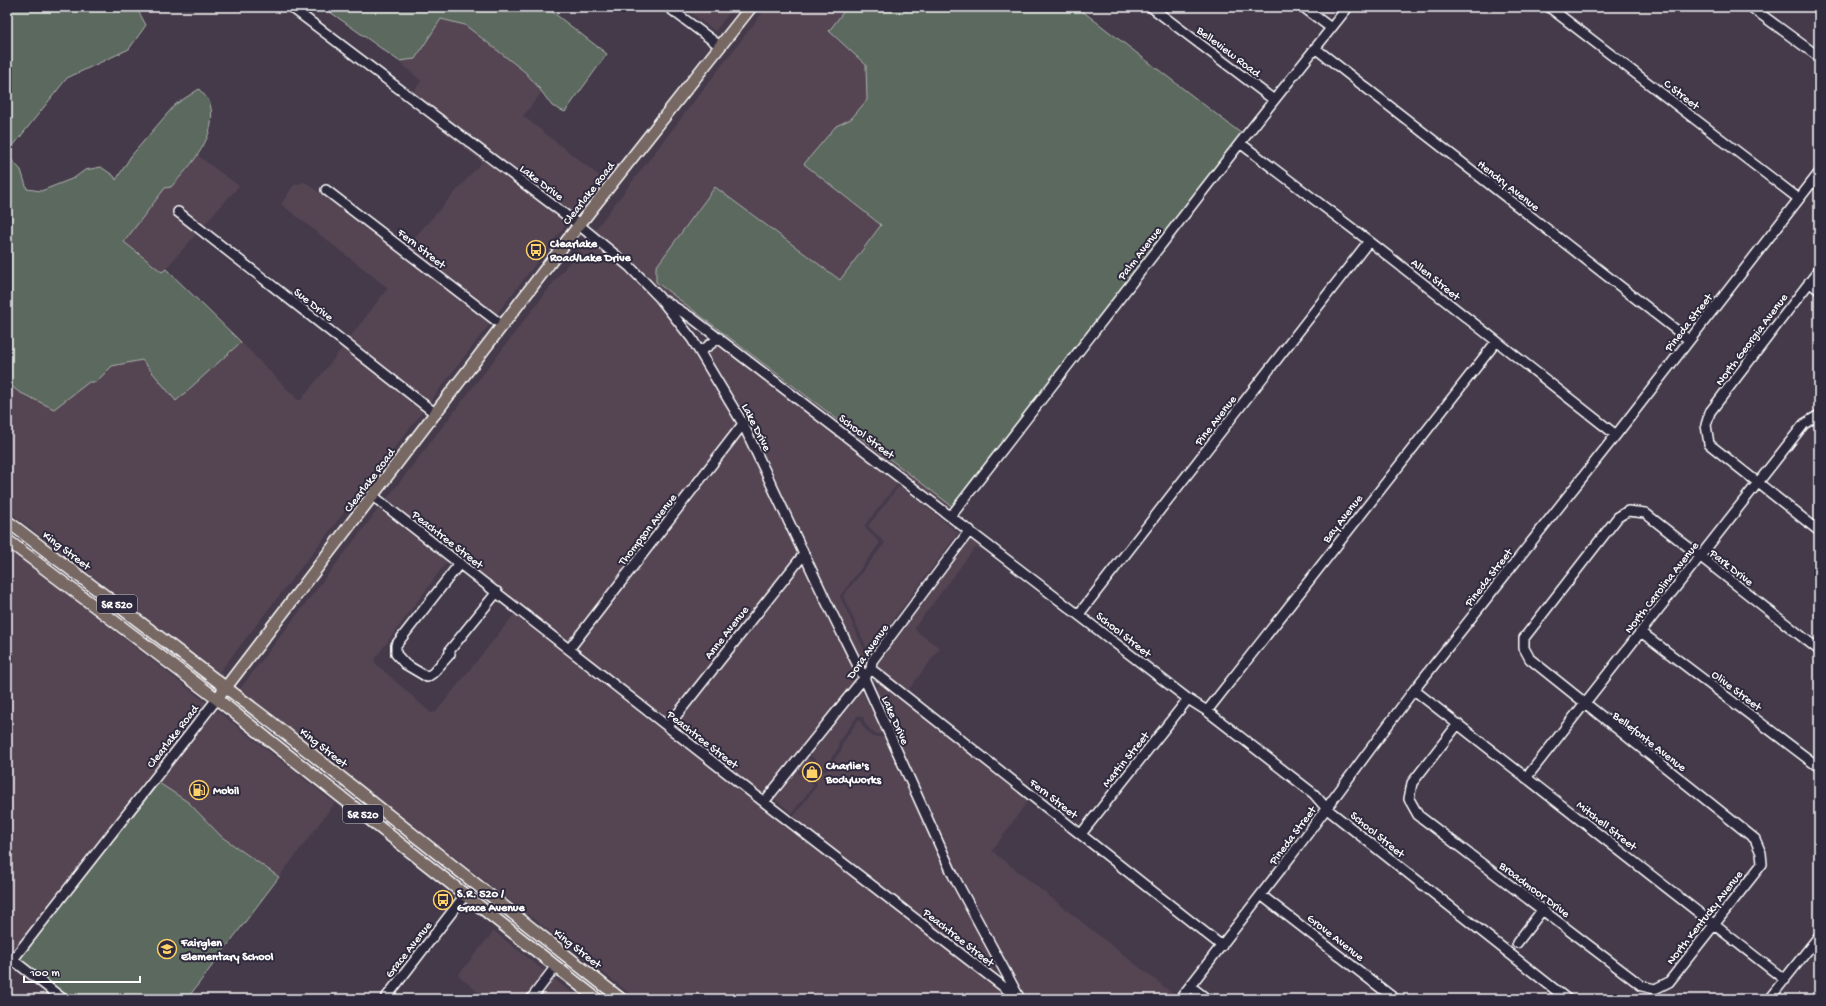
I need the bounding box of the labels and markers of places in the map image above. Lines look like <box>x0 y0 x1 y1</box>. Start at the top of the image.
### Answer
place label: Clearlake Road/Lake Drive <box>549 238 631 266</box>
bus stop icon: Clearlake Road/Lake Drive <box>525 239 547 261</box>
place label: Charlie's Bodyworks <box>825 760 881 788</box>
shop icon: Charlie's Bodyworks <box>801 761 823 783</box>
fuel station icon: Mobil <box>188 779 210 801</box>
place label: Mobil <box>213 785 239 799</box>
place label: S.R. 520 / Grace Avenue <box>457 888 525 916</box>
bus stop icon: S.R. 520 / Grace Avenue <box>432 889 454 911</box>
place label: Fairglen Elementary School <box>180 937 274 965</box>
school or university icon: Fairglen Elementary School <box>156 938 178 960</box>

